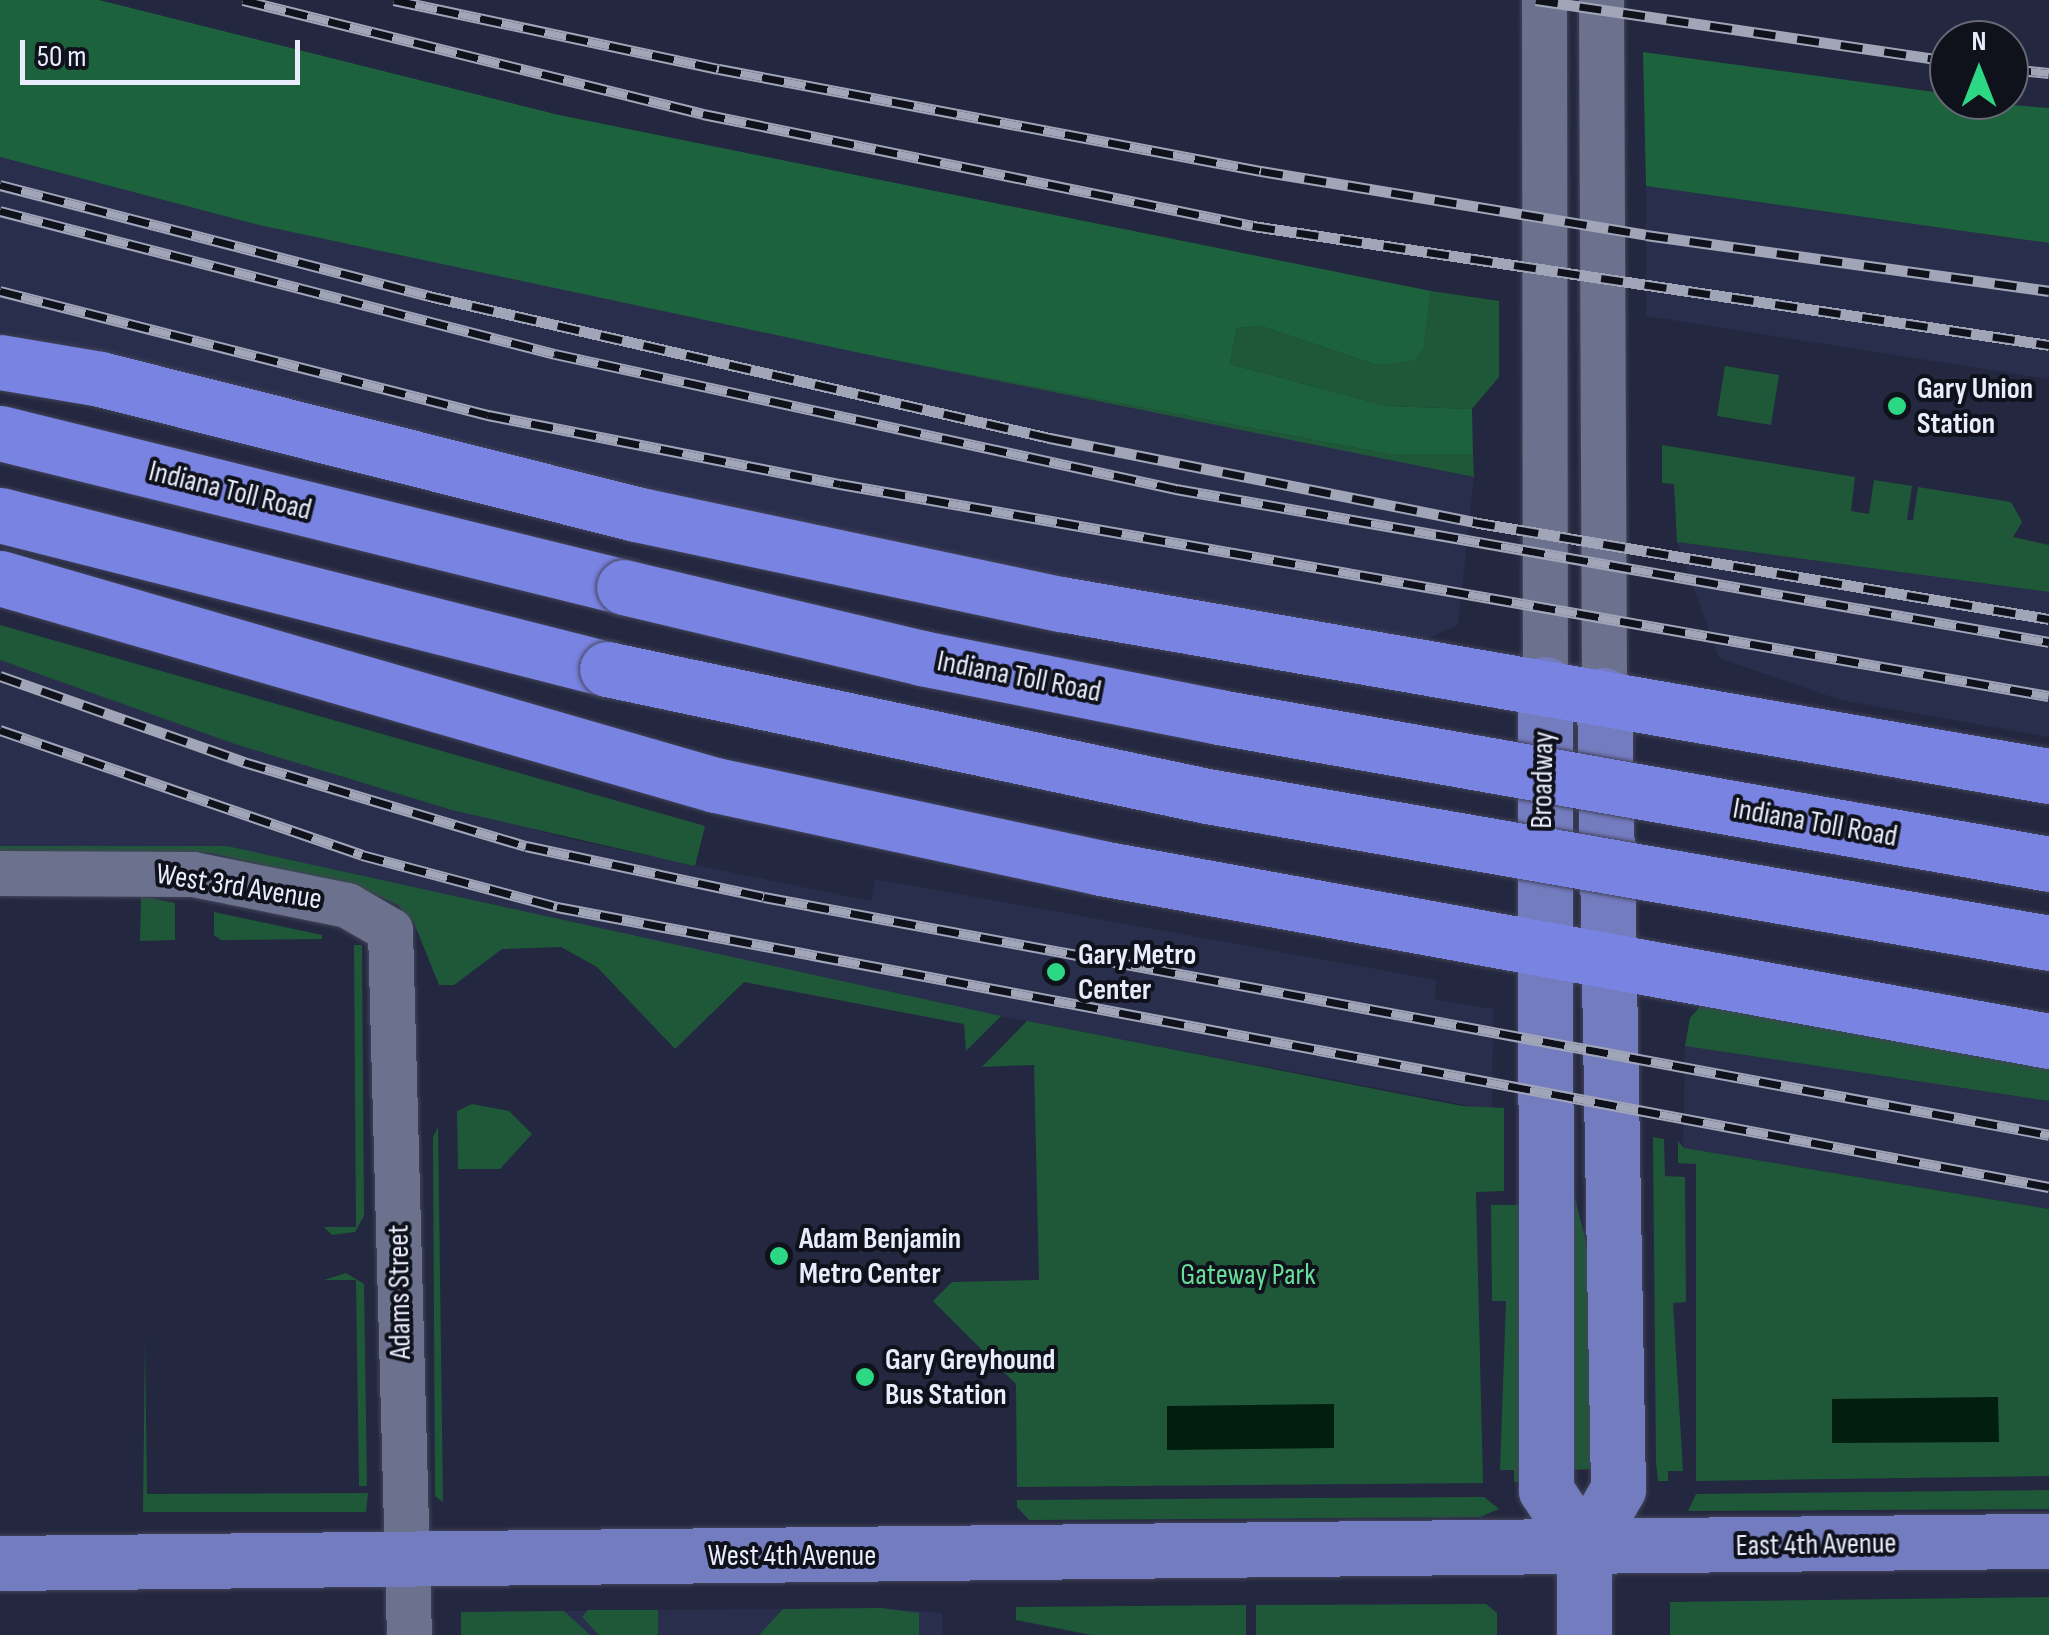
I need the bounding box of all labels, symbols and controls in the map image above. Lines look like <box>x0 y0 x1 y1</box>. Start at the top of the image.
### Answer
scale bar <box>25 20 305 82</box>
north arrow <box>1929 20 2029 120</box>
text: N <box>1972 25 1986 58</box>
text: 50 m <box>37 39 86 75</box>
place label: Gary Union Station <box>1917 371 2033 442</box>
marker: Gary Union Station <box>1886 395 1908 417</box>
street label: Indiana Toll Road <box>145 453 315 529</box>
street label: Indiana Toll Road <box>934 643 1104 711</box>
street label: Broadway <box>1524 731 1562 829</box>
street label: Indiana Toll Road <box>1730 791 1900 855</box>
street label: West 3rd Avenue <box>154 856 324 918</box>
place label: Gary Metro Center <box>1078 937 1196 1008</box>
marker: Gary Metro Center <box>1043 959 1069 985</box>
place label: Adam Benjamin Metro Center <box>799 1221 961 1292</box>
street label: Adams Street <box>381 1224 419 1360</box>
marker: Adam Benjamin Metro Center <box>768 1245 790 1267</box>
park label: Gateway Park <box>1180 1257 1316 1293</box>
place label: Gary Greyhound Bus Station <box>885 1342 1055 1412</box>
marker: Gary Greyhound Bus Station <box>854 1366 876 1388</box>
street label: East 4th Avenue <box>1735 1526 1897 1564</box>
street label: West 4th Avenue <box>708 1538 876 1574</box>

